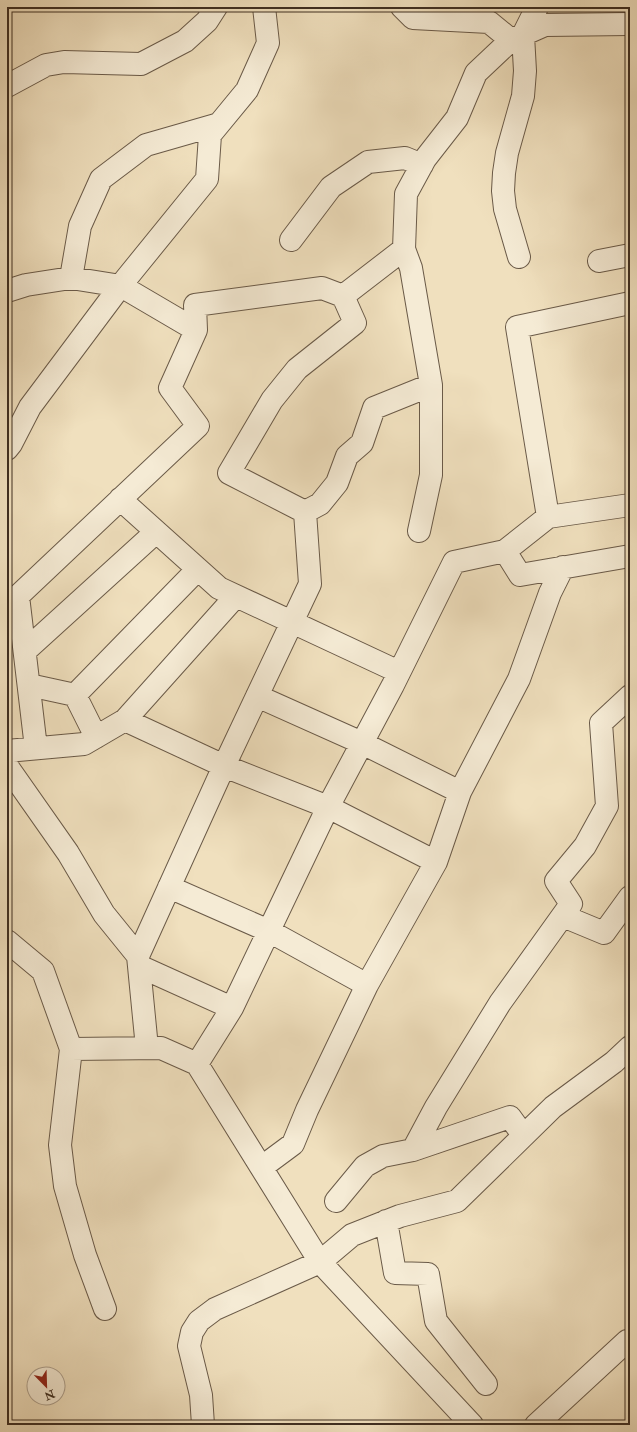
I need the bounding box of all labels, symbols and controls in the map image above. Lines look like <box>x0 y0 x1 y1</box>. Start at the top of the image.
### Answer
north arrow <box>26 1366 66 1406</box>
text: N <box>42 1386 58 1403</box>

